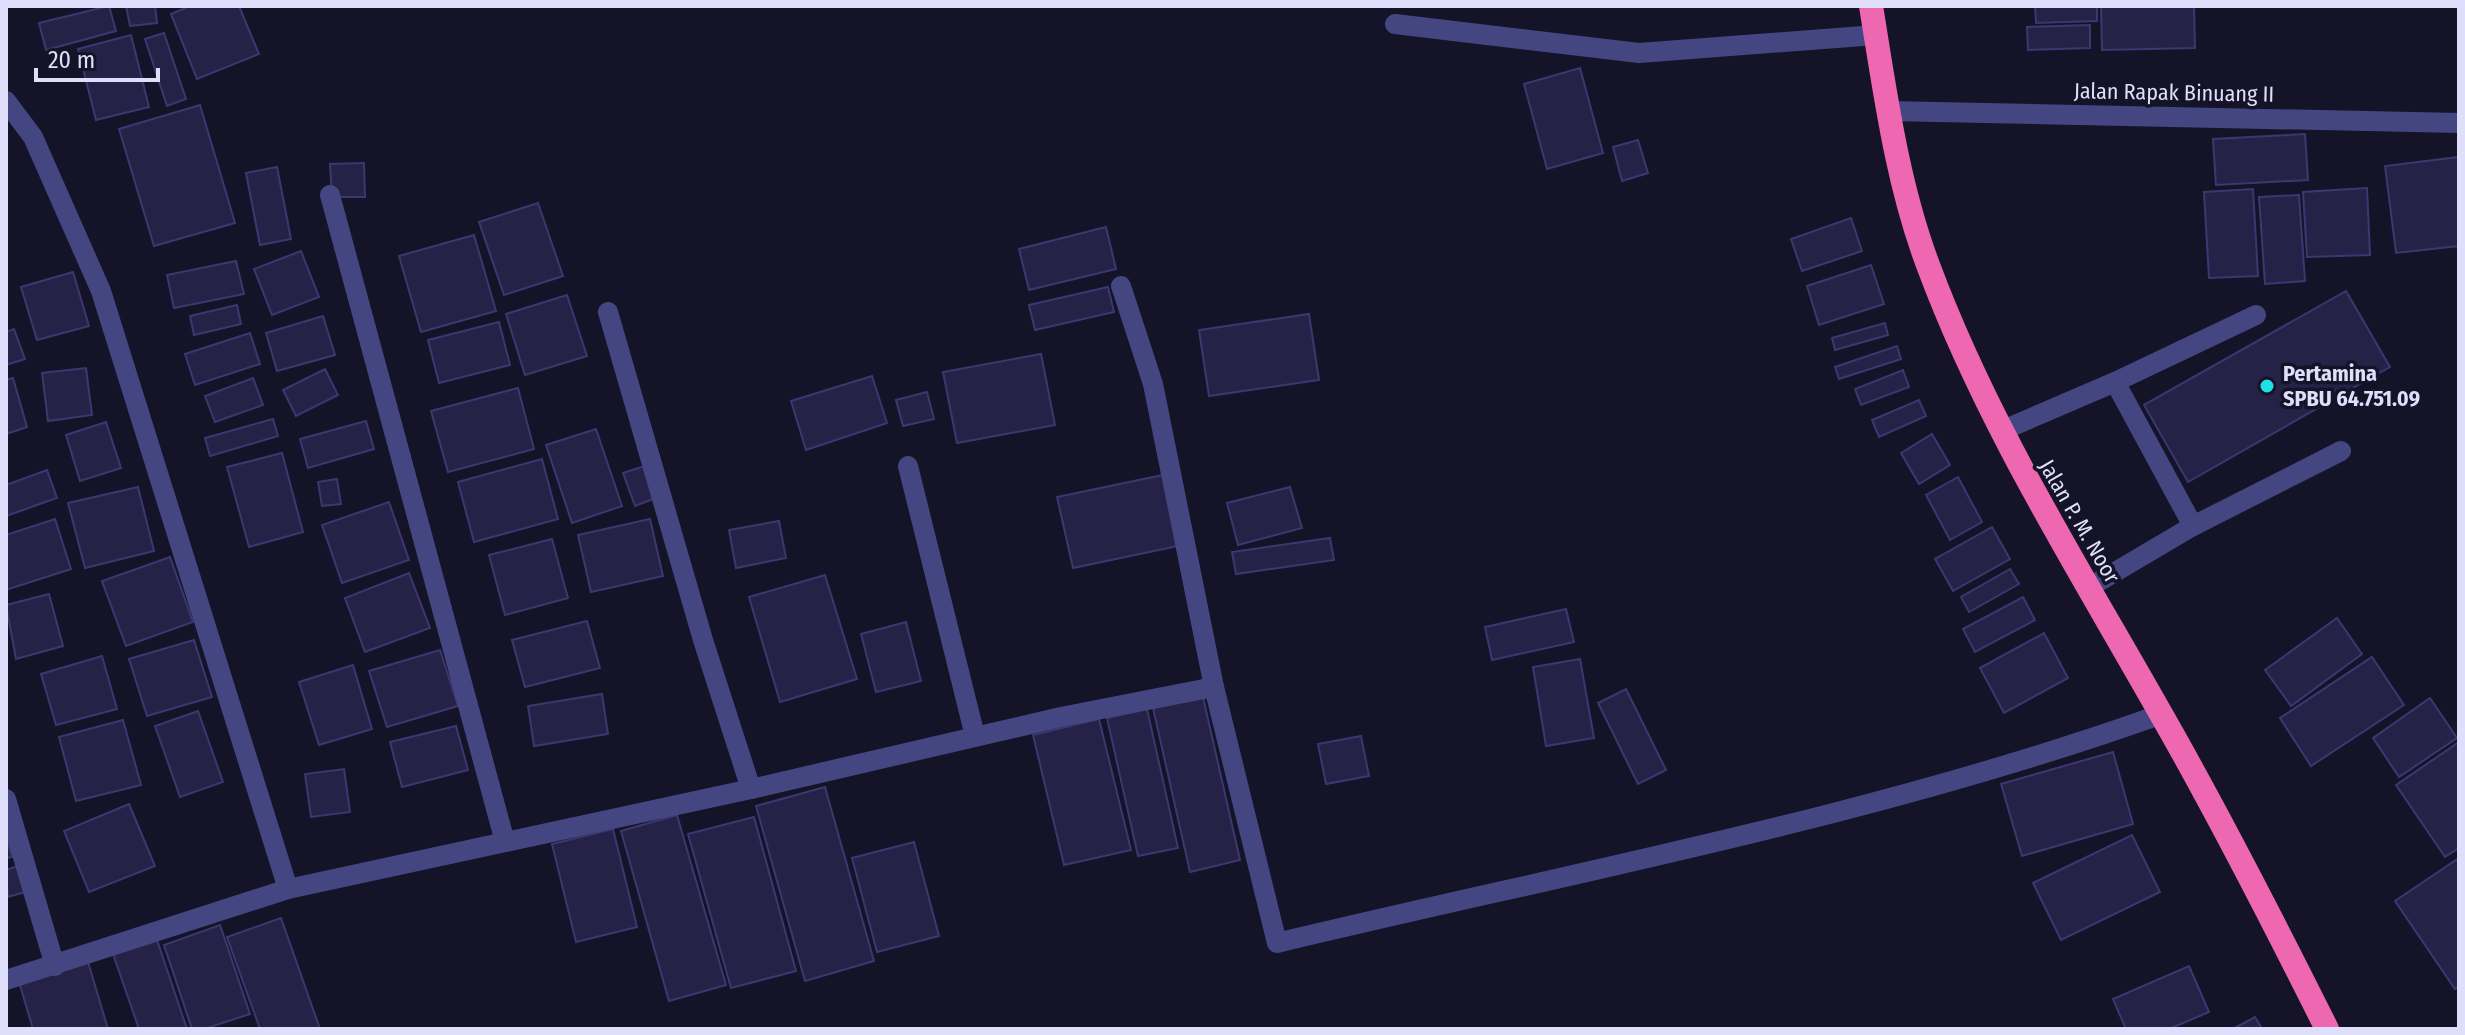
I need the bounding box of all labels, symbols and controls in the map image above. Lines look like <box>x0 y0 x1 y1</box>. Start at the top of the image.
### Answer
scale bar <box>36 32 158 82</box>
text: 20 m <box>48 46 95 74</box>
street label: Jalan Rapak Binuang II <box>2074 77 2274 108</box>
place label: Pertamina SPBU 64.751.09 <box>2283 360 2420 412</box>
marker: Pertamina SPBU 64.751.09 <box>2258 377 2276 395</box>
street label: Jalan P. M. Noor <box>2033 455 2126 588</box>

